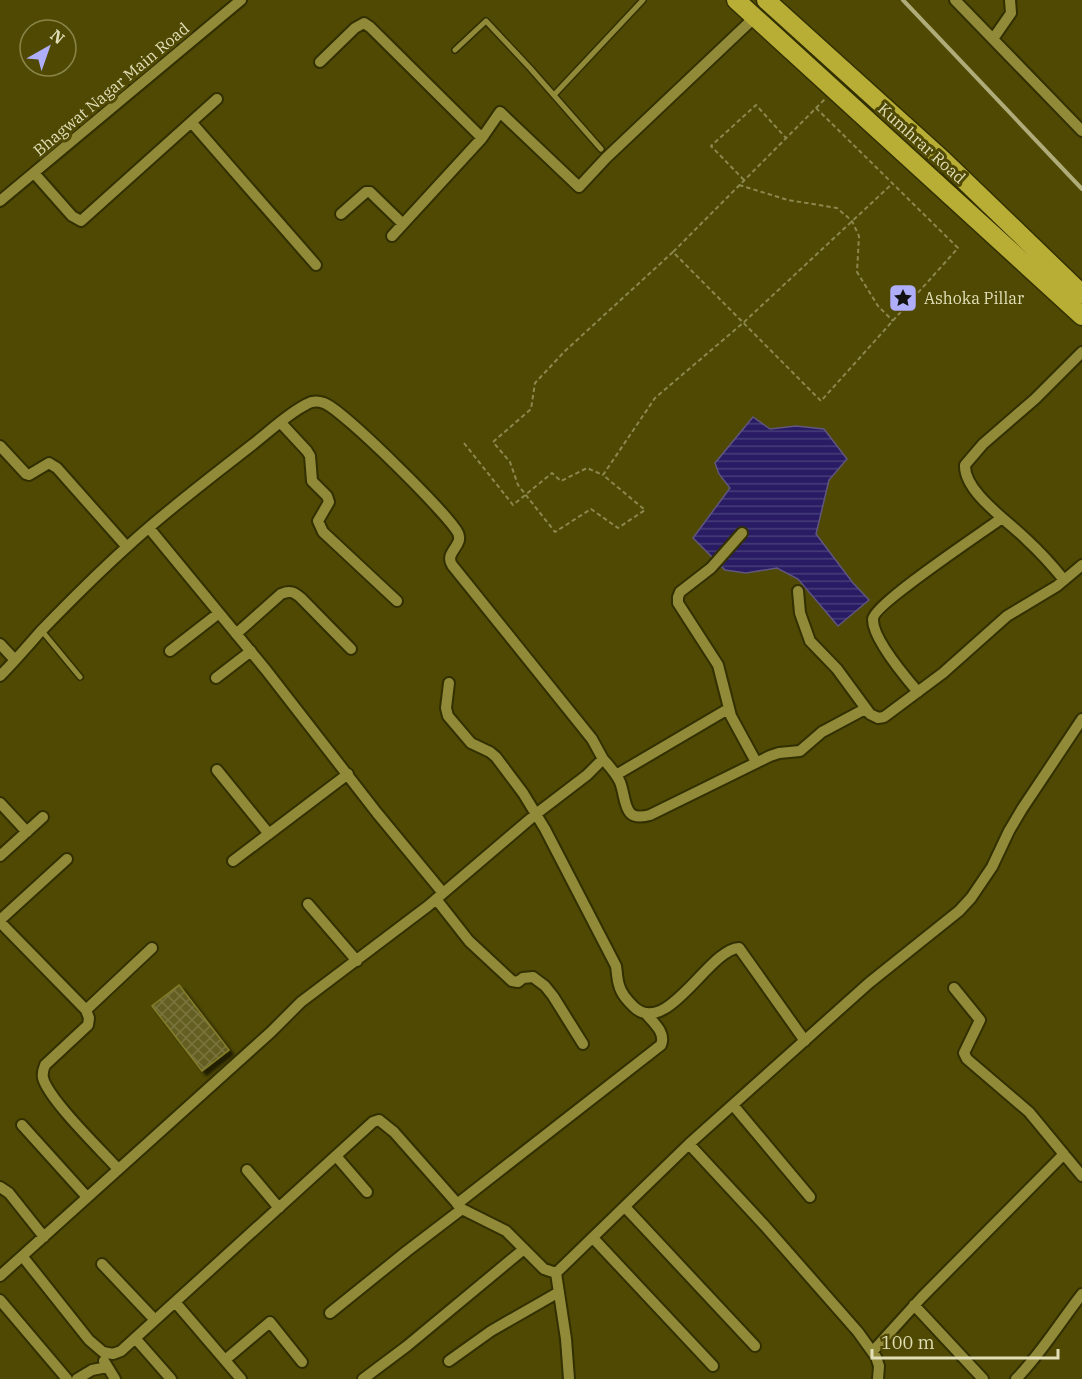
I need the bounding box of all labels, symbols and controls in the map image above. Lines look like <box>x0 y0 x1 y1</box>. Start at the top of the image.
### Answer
north arrow <box>18 18 78 78</box>
street label: Bhagwat Nagar Main Road <box>29 18 193 160</box>
street label: Kumhrar Road <box>874 98 970 188</box>
place icon: Ashoka Pillar <box>887 282 919 314</box>
place label: Ashoka Pillar <box>924 288 1024 308</box>
scale bar <box>872 1322 1058 1360</box>
text: 100 m <box>881 1331 935 1354</box>

